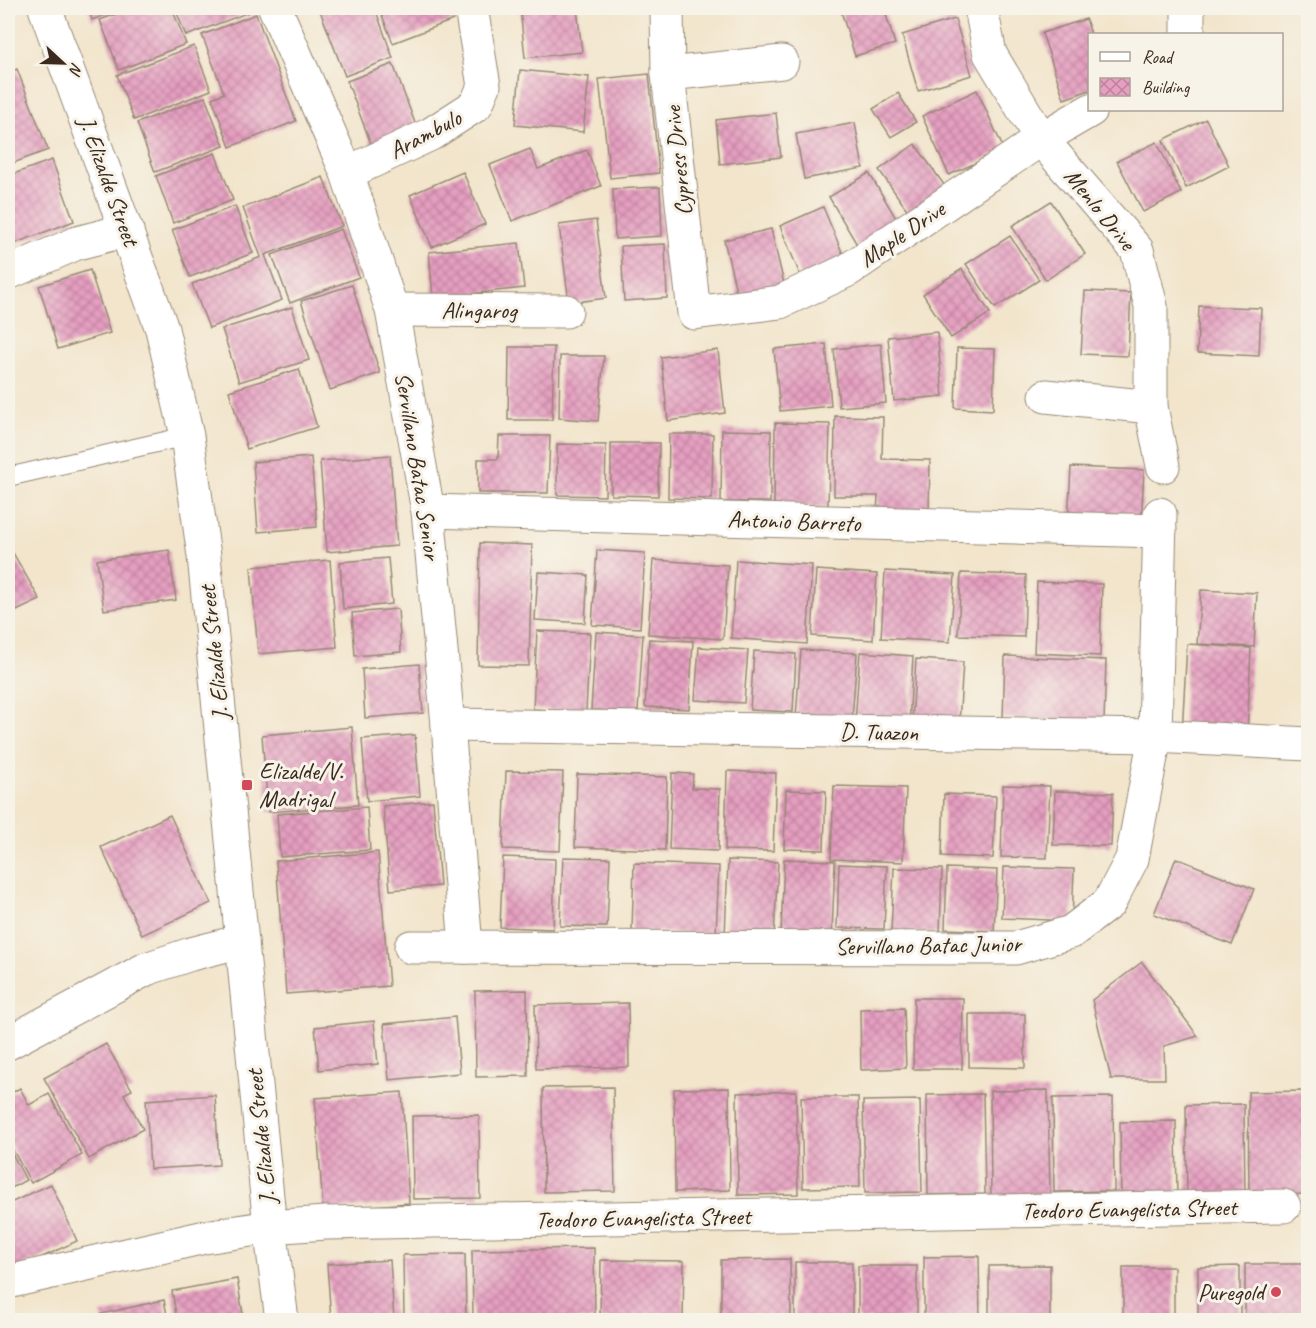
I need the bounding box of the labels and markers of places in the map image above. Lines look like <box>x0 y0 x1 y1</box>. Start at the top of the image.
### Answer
place label: Elizalde/V. Madrigal <box>259 756 343 814</box>
marker: Elizalde/V. Madrigal <box>240 778 254 792</box>
place label: Puregold <box>1198 1277 1268 1307</box>
marker: Puregold <box>1269 1285 1283 1299</box>

